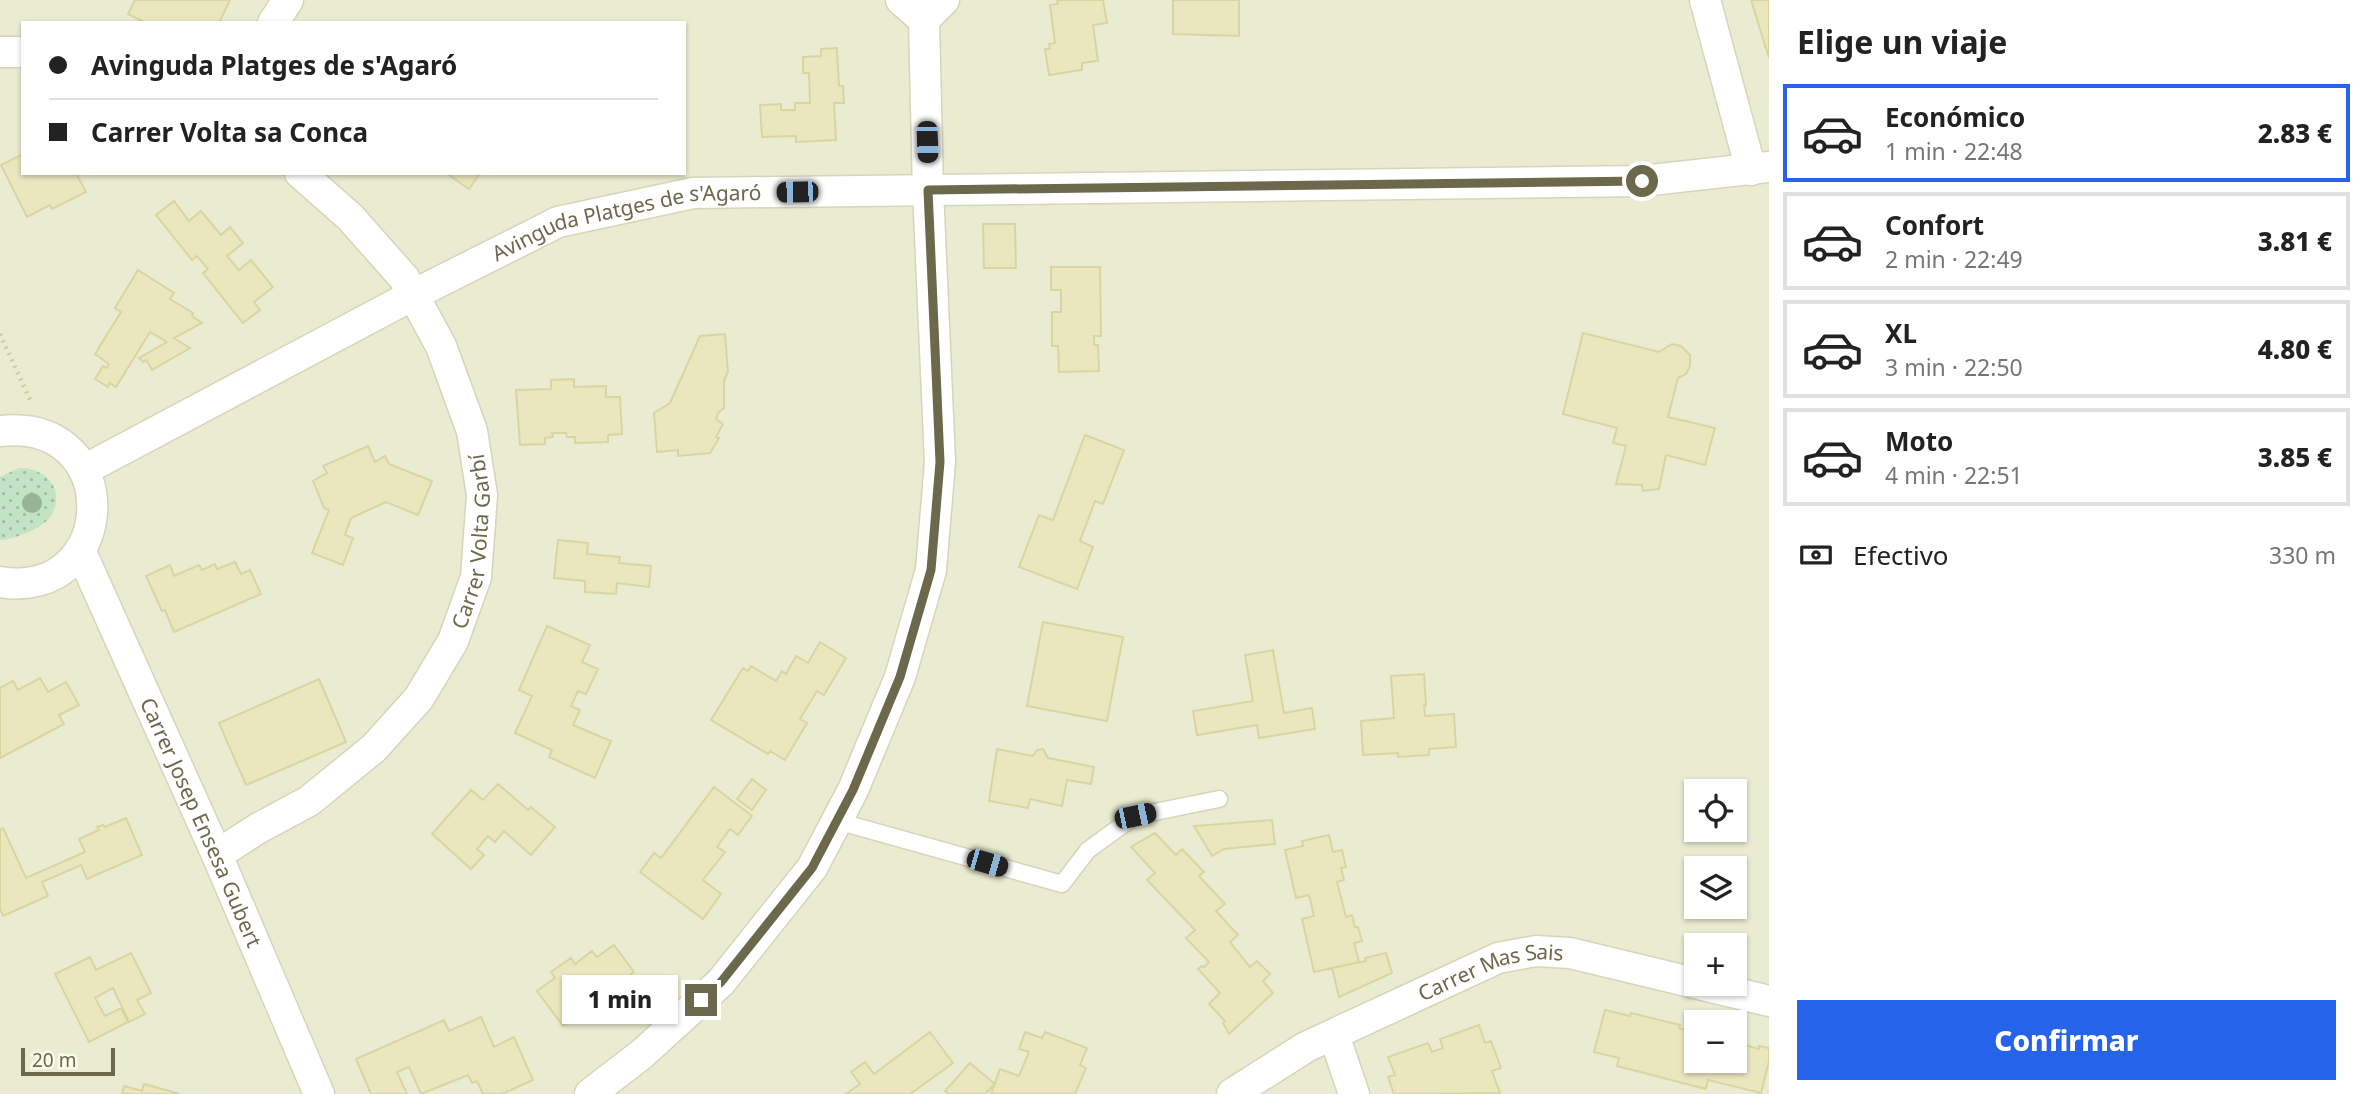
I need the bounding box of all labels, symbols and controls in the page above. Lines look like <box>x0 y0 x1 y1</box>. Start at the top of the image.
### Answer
text: Elige un viaje <box>1797 20 2007 63</box>
text: Avinguda Platges de s'Agaró <box>91 47 457 83</box>
text: Económico <box>1885 99 2025 135</box>
icon: car <box>1801 102 1864 165</box>
text: Carrer Volta sa Conca <box>91 114 368 150</box>
text: 2.83 € <box>2258 115 2332 151</box>
car <box>916 121 939 163</box>
text: 1 min · 22:48 <box>1885 135 2023 167</box>
route start <box>1626 165 1658 197</box>
street label: Avinguda Platges de s'Agaró <box>487 178 762 267</box>
car <box>776 181 819 203</box>
text: Confort <box>1885 207 1984 243</box>
icon: car <box>1801 210 1864 273</box>
text: 3.81 € <box>2258 223 2332 259</box>
text: 2 min · 22:49 <box>1885 243 2023 275</box>
text: XL <box>1885 315 1917 351</box>
icon: car <box>1801 318 1864 381</box>
text: 4.80 € <box>2258 331 2332 367</box>
text: 3 min · 22:50 <box>1885 351 2023 383</box>
text: Moto <box>1885 423 1953 459</box>
icon: car <box>1801 426 1864 489</box>
text: 3.85 € <box>2258 439 2332 475</box>
street label: Carrer Volta Garbí <box>445 452 496 632</box>
text: 4 min · 22:51 <box>1885 459 2023 491</box>
icon: cash <box>1797 536 1835 574</box>
text: Efectivo <box>1853 537 1949 573</box>
text: 330 m <box>2269 539 2336 571</box>
street label: Carrer Josep Ensesa Gubert <box>134 693 269 952</box>
map controls <box>1684 779 1747 1073</box>
button: locate <box>1684 779 1747 842</box>
car <box>1113 801 1158 831</box>
car <box>964 847 1011 879</box>
button: layers <box>1684 856 1747 919</box>
button: + <box>1684 933 1747 996</box>
street label: Carrer Mas Sais <box>1413 937 1564 1007</box>
callout: 1 min <box>561 976 676 1024</box>
text: 1 min <box>588 983 652 1015</box>
route end <box>685 984 717 1016</box>
button: Confirmar <box>1797 1000 2336 1080</box>
button: − <box>1684 1010 1747 1073</box>
scale bar <box>21 1045 116 1077</box>
text: 20 m <box>32 1047 76 1073</box>

